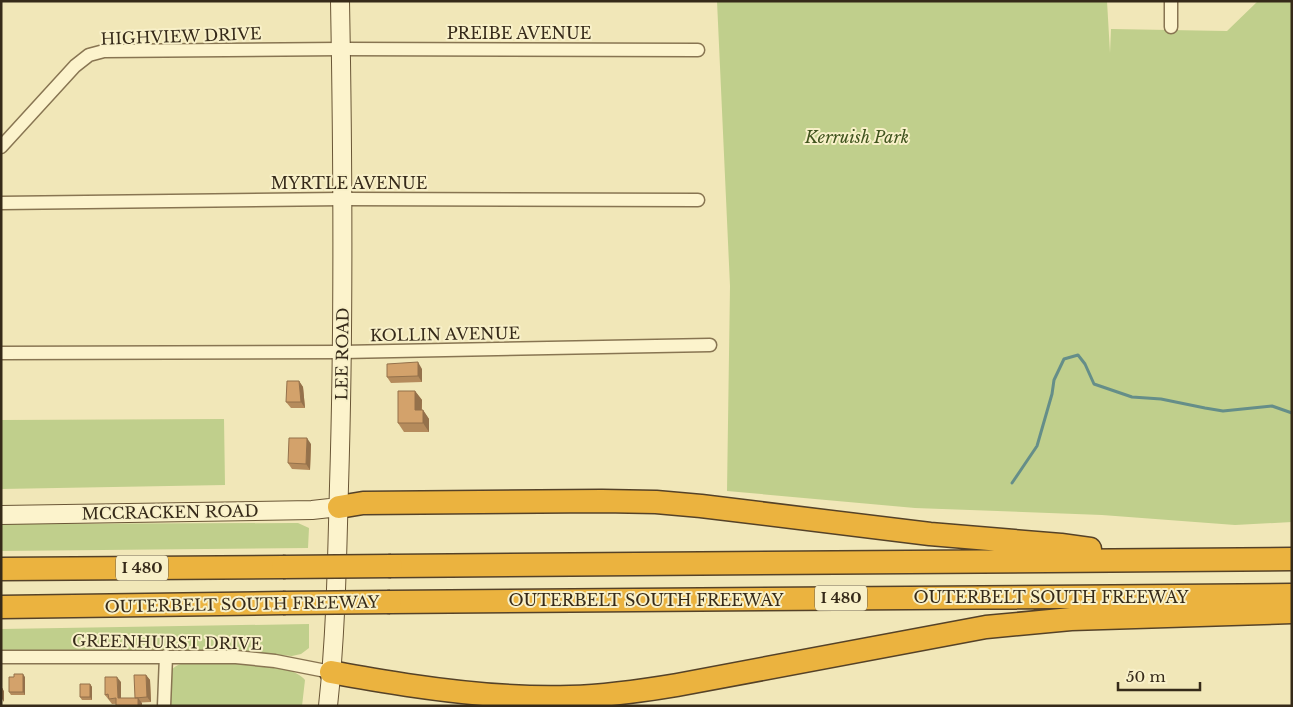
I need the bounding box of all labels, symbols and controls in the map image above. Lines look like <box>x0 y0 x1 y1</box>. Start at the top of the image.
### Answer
street label: HIGHVIEW DRIVE <box>100 23 262 49</box>
street label: PREIBE AVENUE <box>447 23 591 43</box>
park label: Kerruish Park <box>804 127 909 147</box>
street label: MYRTLE AVENUE <box>271 173 427 193</box>
street label: LEE ROAD <box>331 307 353 401</box>
street label: KOLLIN AVENUE <box>370 323 520 345</box>
street label: MCCRACKEN ROAD <box>81 500 259 524</box>
road number: I 480 <box>116 556 168 580</box>
road number: I 480 <box>815 586 867 610</box>
street label: OUTERBELT SOUTH FREEWAY <box>914 587 1189 607</box>
street label: OUTERBELT SOUTH FREEWAY <box>509 590 784 610</box>
street label: OUTERBELT SOUTH FREEWAY <box>104 592 380 616</box>
street label: GREENHURST DRIVE <box>72 630 262 654</box>
scale bar <box>1118 660 1200 692</box>
text: 50 m <box>1126 667 1166 686</box>

